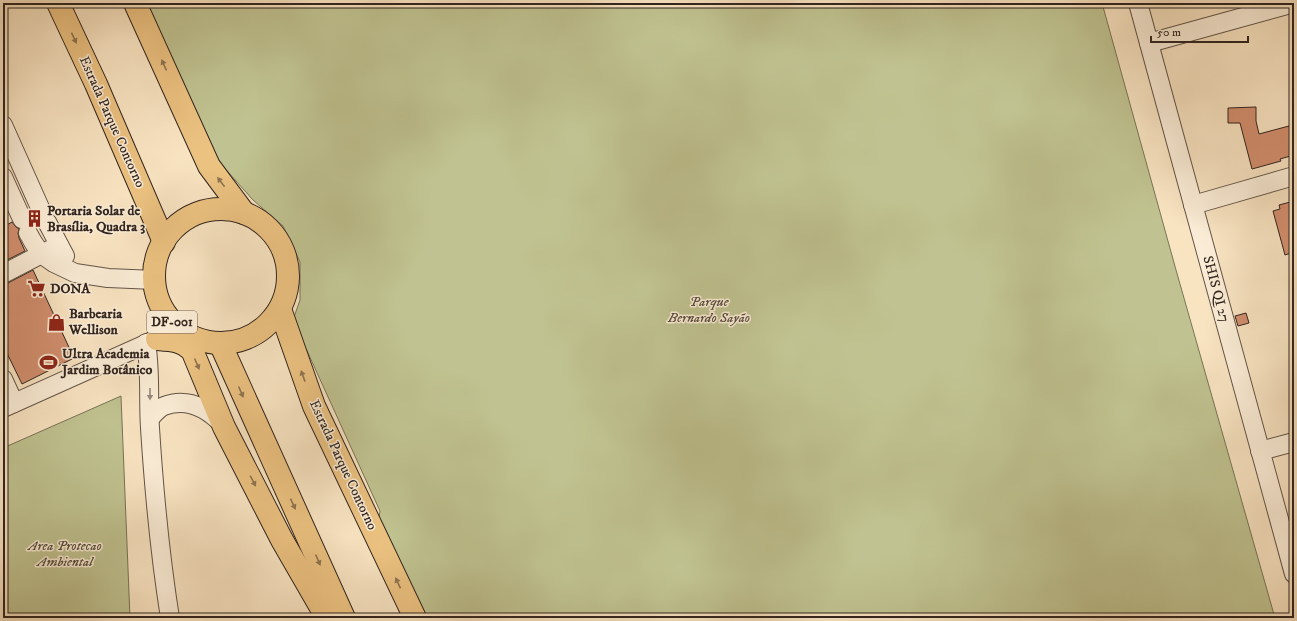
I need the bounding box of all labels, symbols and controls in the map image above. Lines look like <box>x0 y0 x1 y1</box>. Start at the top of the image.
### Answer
scale bar <box>1151 18 1248 44</box>
text: 50 m <box>1157 25 1181 40</box>
one-way arrow <box>71 33 77 44</box>
street label: Estrada Parque Contorno <box>75 54 149 191</box>
one-way arrow <box>161 60 167 71</box>
one-way arrow <box>216 176 225 187</box>
place label: Portaria Solar de Brasília, Quadra 3 <box>47 202 145 236</box>
building icon: Portaria Solar de Brasília, Quadra 3 <box>24 209 44 229</box>
street label: SHIS QI 27 <box>1198 254 1234 324</box>
supermarket icon: DONA <box>27 279 47 299</box>
place label: DONA <box>50 280 91 298</box>
park label: Parque Bernardo Sayão <box>667 293 750 327</box>
place label: Barbearia Wellison <box>68 305 123 339</box>
road number: DF-001 <box>147 311 197 333</box>
shop icon: Barbearia Wellison <box>46 312 66 332</box>
place label: Ultra Academia Jardim Botânico <box>60 345 153 379</box>
sports icon: Ultra Academia Jardim Botânico <box>39 352 59 372</box>
one-way arrow <box>195 358 201 370</box>
one-way arrow <box>300 369 306 381</box>
one-way arrow <box>238 386 244 397</box>
one-way arrow <box>147 388 153 401</box>
street label: Estrada Parque Contorno <box>305 397 381 533</box>
one-way arrow <box>249 475 256 487</box>
one-way arrow <box>290 499 296 510</box>
park label: Area Protecao Ambiental <box>26 537 102 571</box>
one-way arrow <box>315 555 321 567</box>
one-way arrow <box>395 577 401 588</box>

